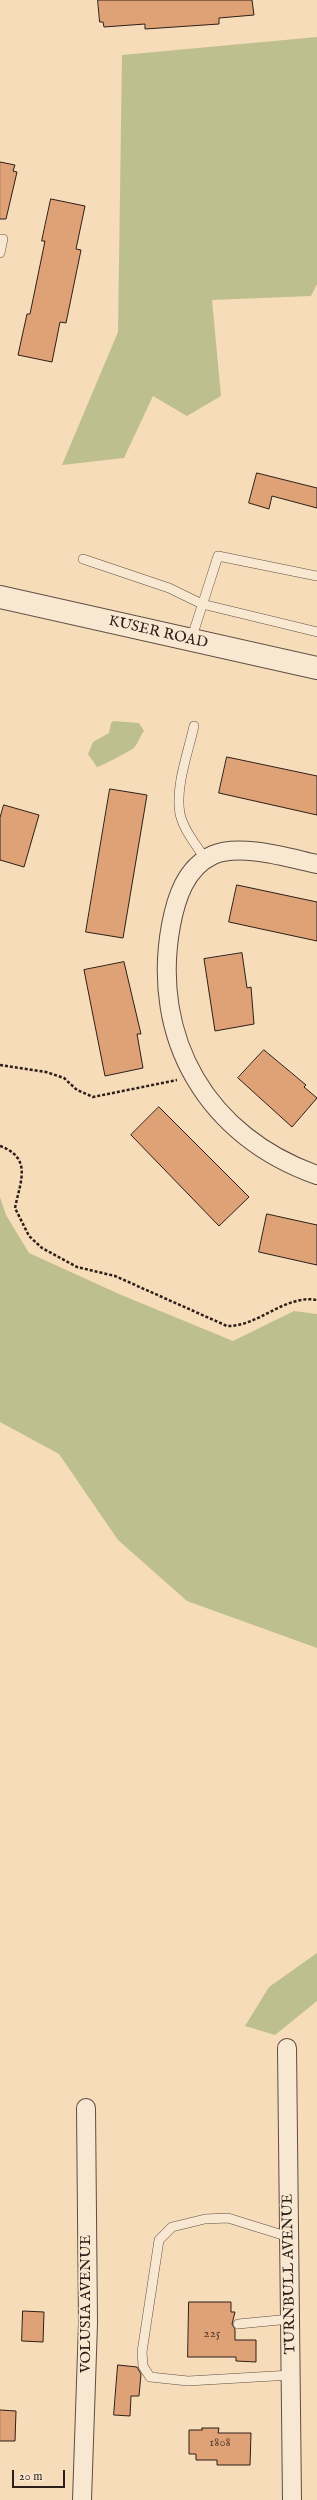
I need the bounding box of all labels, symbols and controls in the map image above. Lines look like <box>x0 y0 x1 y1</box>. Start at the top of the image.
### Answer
street label: KUSER ROAD <box>107 613 209 653</box>
street label: TURNBULL AVENUE <box>280 2193 300 2355</box>
street label: VOLUSIA AVENUE <box>78 2235 96 2373</box>
house number: 225 <box>204 2326 220 2342</box>
house number: 1808 <box>209 2435 231 2451</box>
scale bar <box>14 2462 67 2488</box>
text: 20 m <box>19 2469 42 2484</box>

